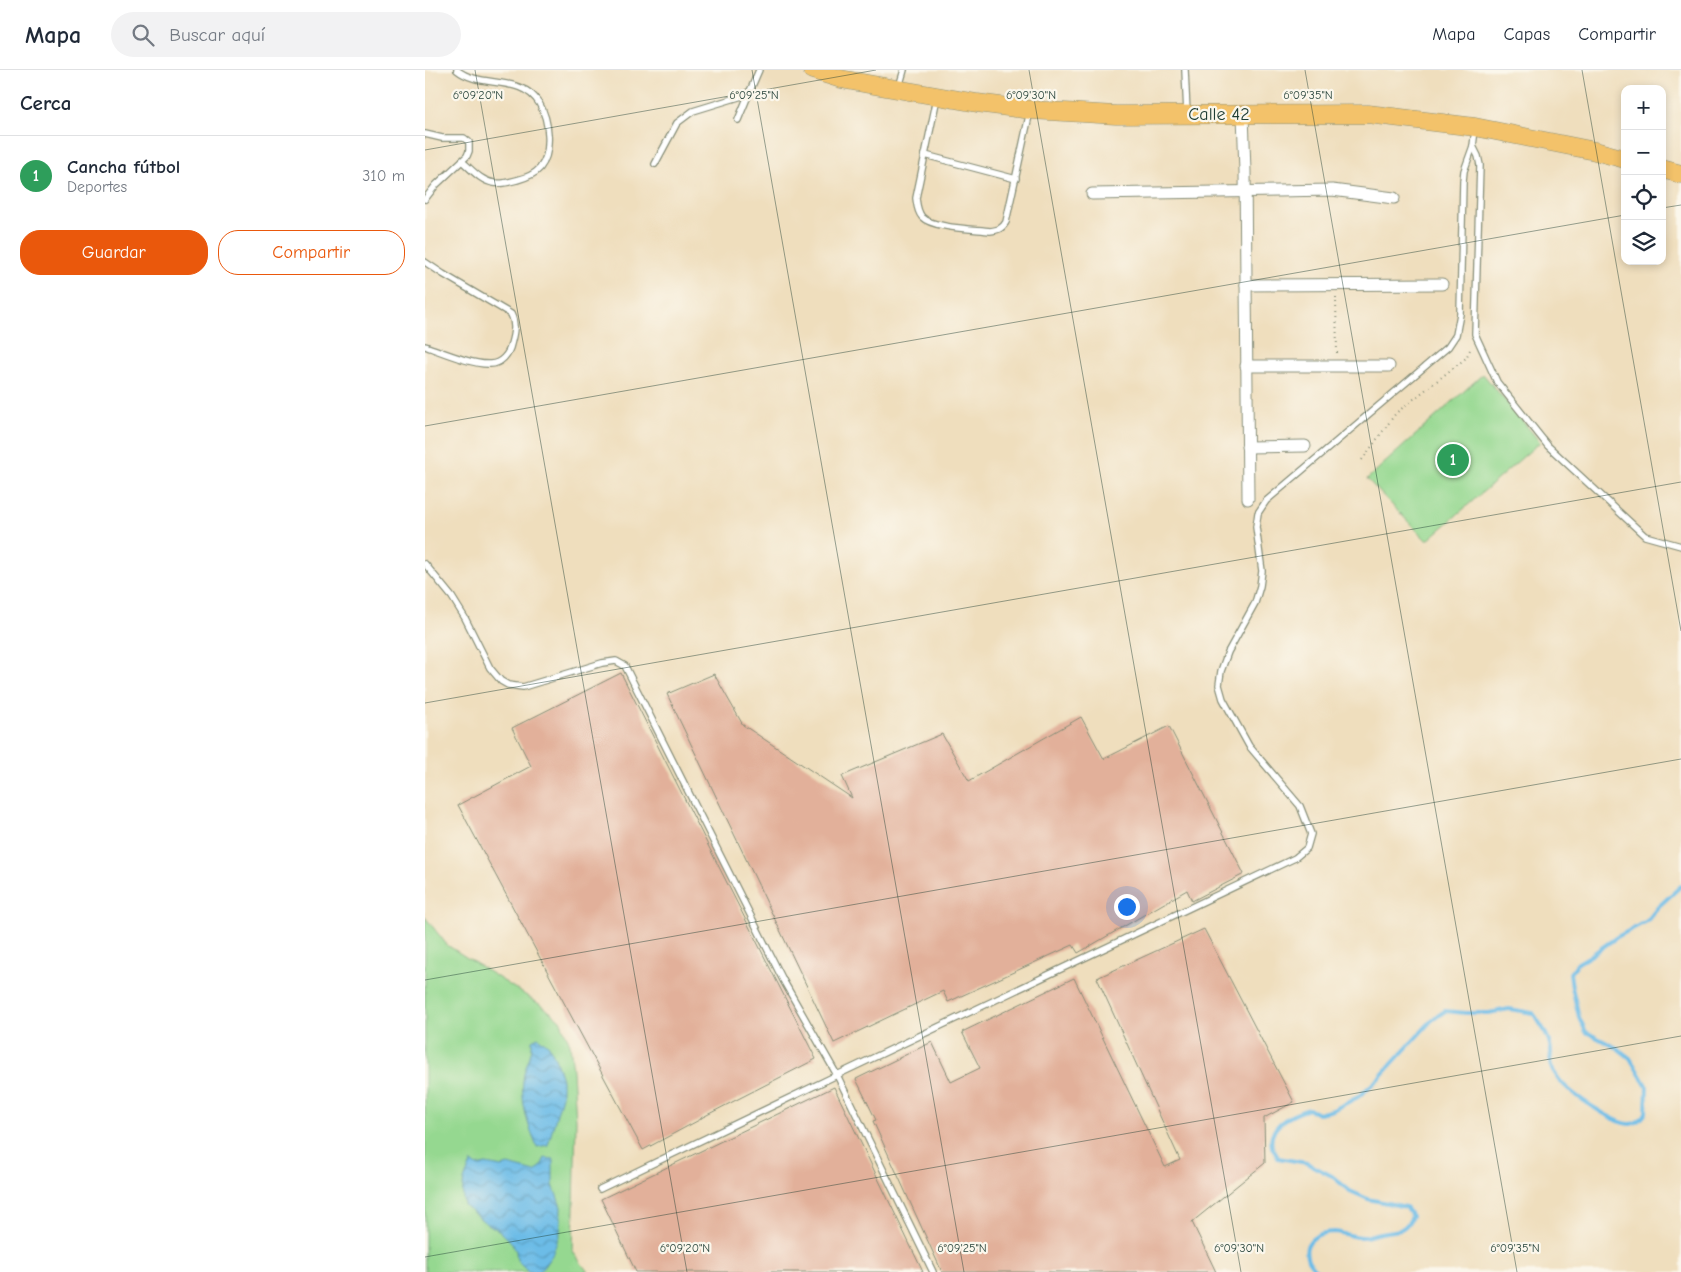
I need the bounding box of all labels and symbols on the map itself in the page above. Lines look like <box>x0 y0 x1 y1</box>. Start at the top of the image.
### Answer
text: 6°09'20"N <box>453 88 503 102</box>
text: 6°09'25"N <box>729 88 779 102</box>
text: 6°09'30"N <box>1006 88 1056 102</box>
text: 6°09'35"N <box>1283 88 1333 102</box>
street label: Calle 42 <box>1188 104 1250 125</box>
pin: 1 <box>1437 441 1469 479</box>
your location <box>1114 894 1140 920</box>
text: 6°09'20"N <box>660 1241 710 1255</box>
text: 6°09'25"N <box>937 1241 987 1255</box>
text: 6°09'30"N <box>1214 1241 1264 1255</box>
text: 6°09'35"N <box>1490 1241 1540 1255</box>

